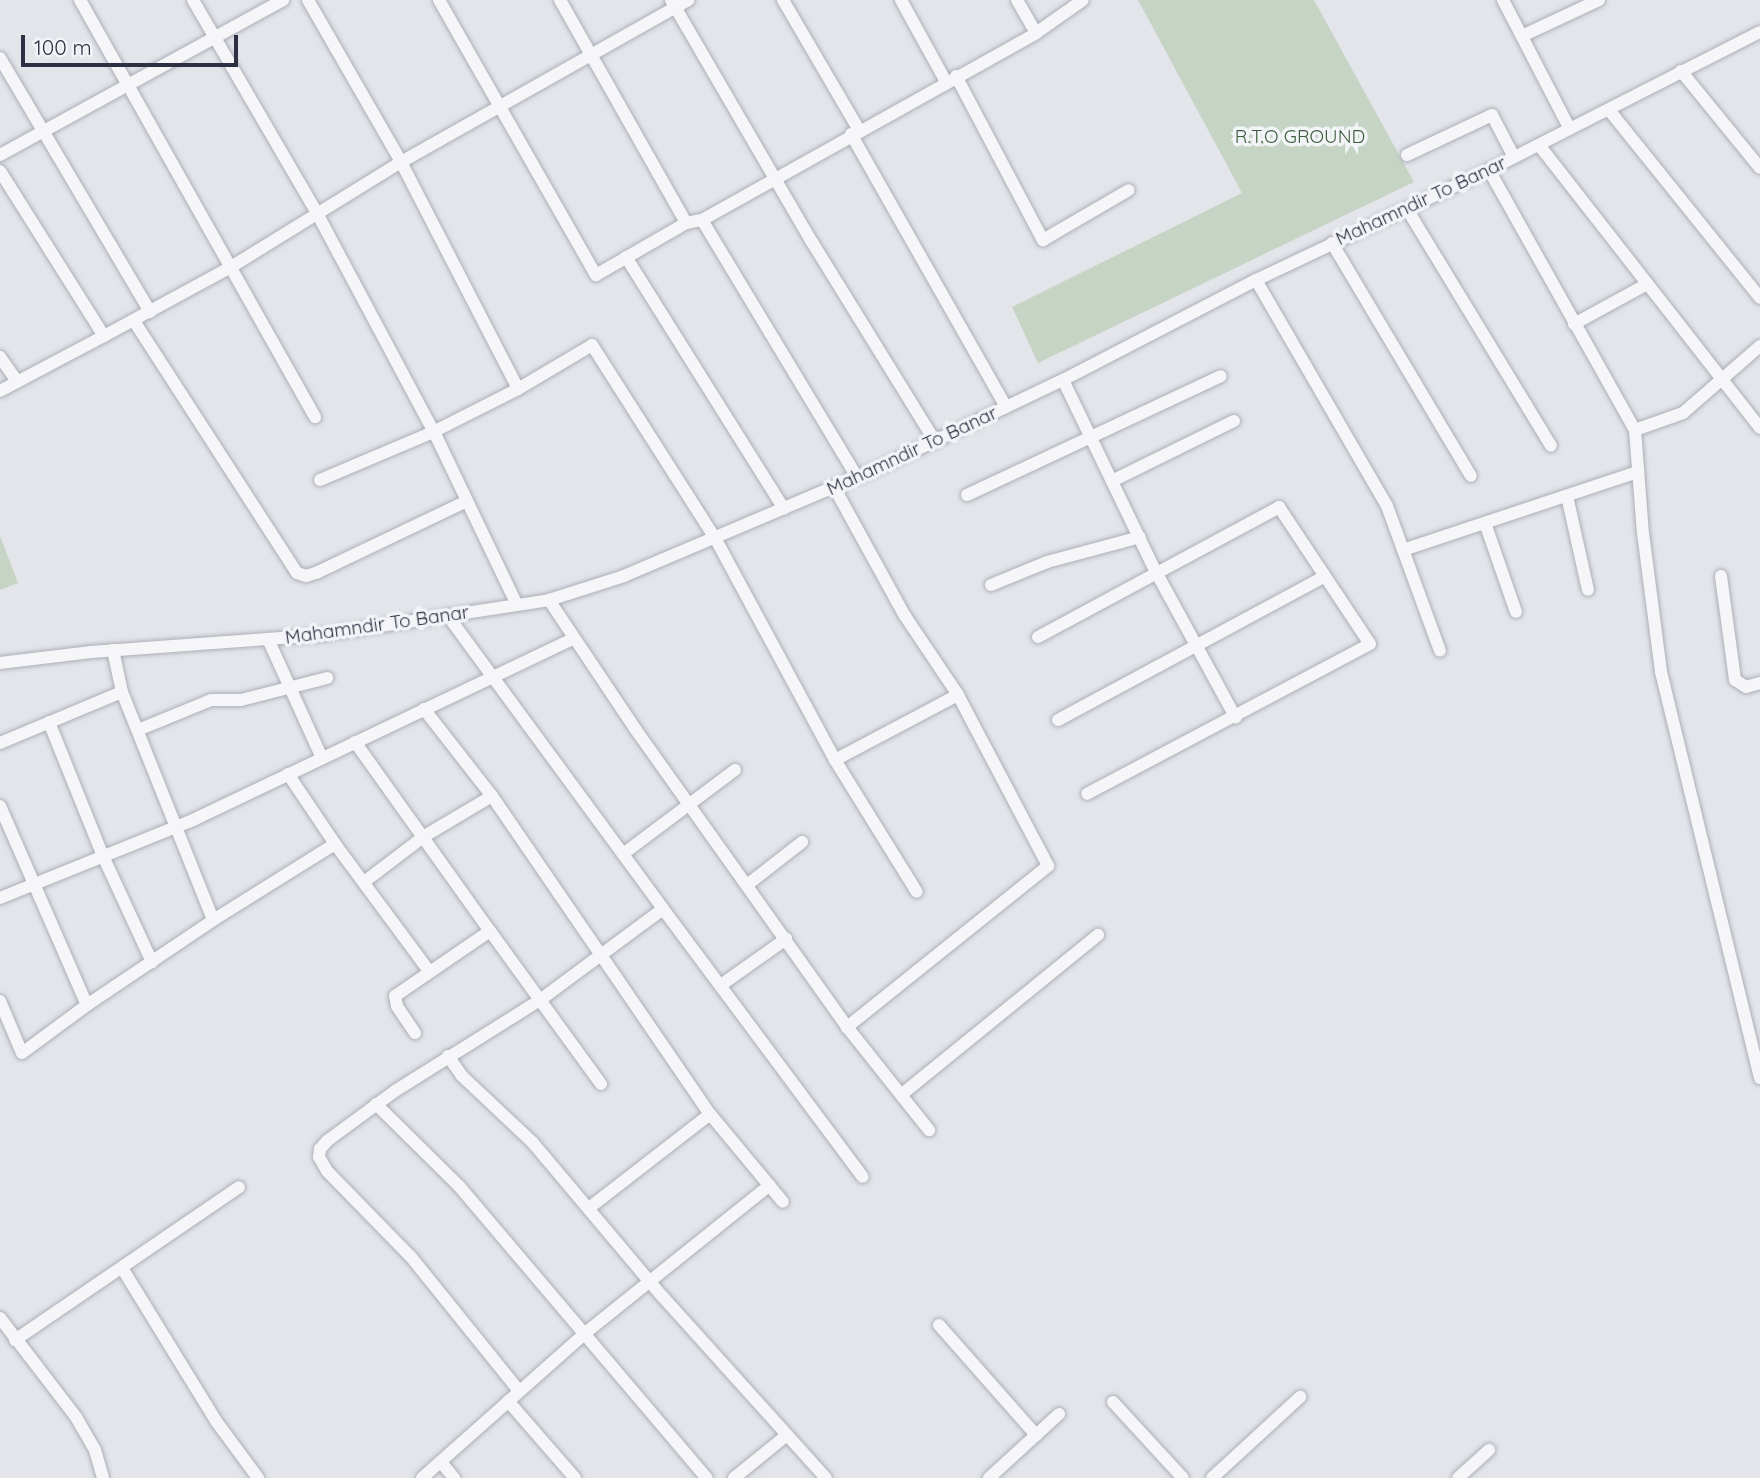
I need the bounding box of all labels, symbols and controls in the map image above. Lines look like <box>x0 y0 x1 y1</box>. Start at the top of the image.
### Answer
scale bar <box>24 21 242 65</box>
text: 100 m <box>34 34 92 60</box>
park label: R.T.O GROUND <box>1235 126 1365 148</box>
street label: Mahamndir To Banar <box>1332 151 1510 251</box>
street label: Mahamndir To Banar <box>823 401 1001 501</box>
street label: Mahamndir To Banar <box>284 601 470 649</box>

